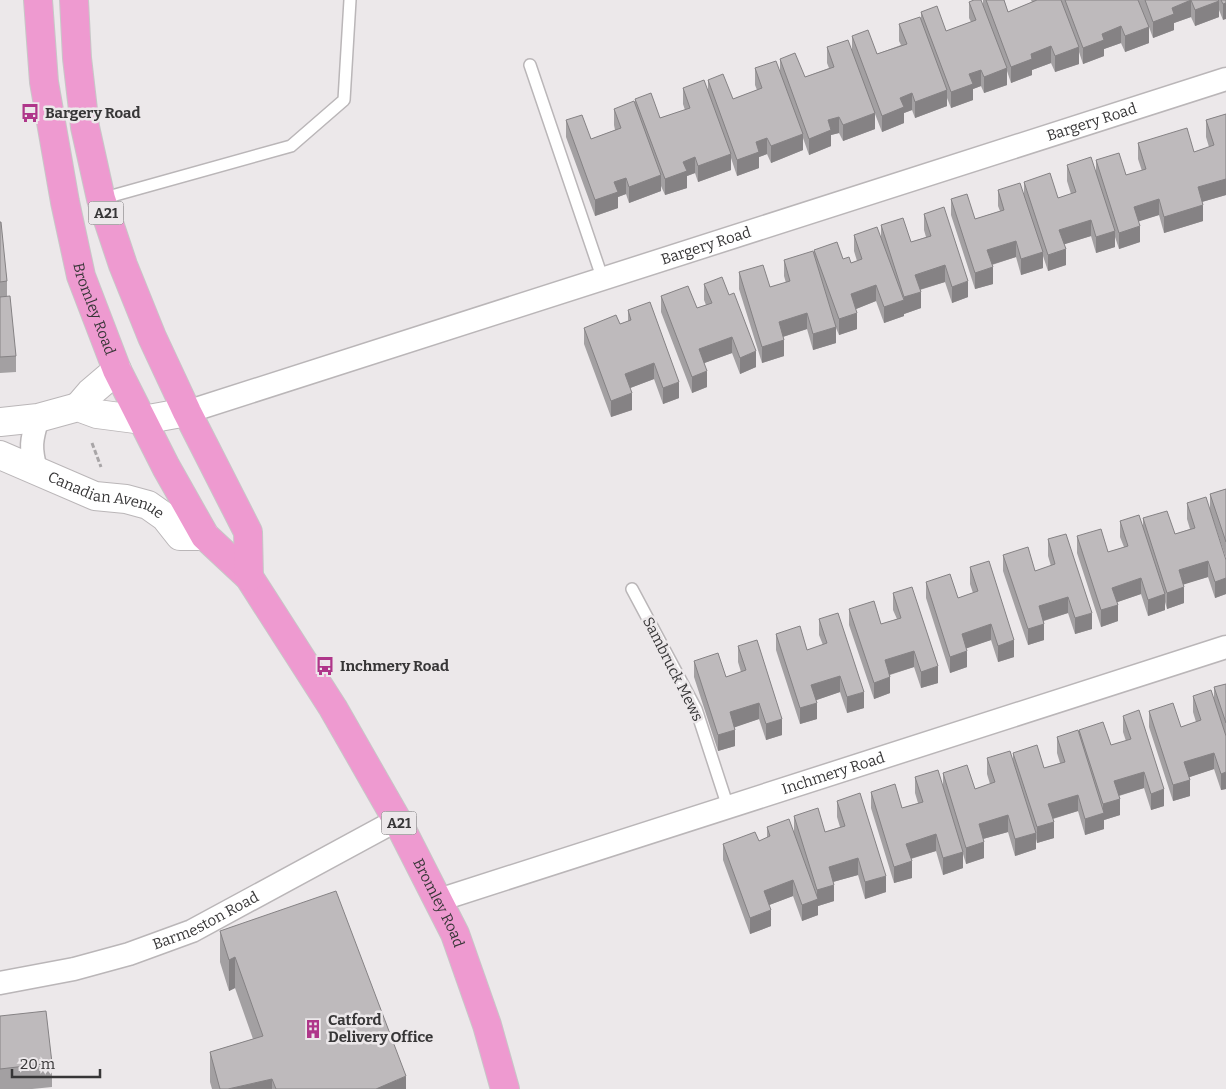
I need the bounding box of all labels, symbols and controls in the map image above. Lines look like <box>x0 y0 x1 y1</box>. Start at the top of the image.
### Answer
street label: Bargery Road <box>1044 99 1139 145</box>
bus stop icon: Bargery Road <box>19 102 41 124</box>
place label: Bargery Road <box>45 104 141 122</box>
road number: A21 <box>88 202 124 224</box>
street label: Bargery Road <box>659 223 753 268</box>
street label: Bromley Road <box>69 261 119 358</box>
street label: Canadian Avenue <box>45 468 168 523</box>
street label: Sambruck Mews <box>639 614 707 724</box>
bus stop icon: Inchmery Road <box>314 655 336 677</box>
place label: Inchmery Road <box>340 657 449 675</box>
street label: Inchmery Road <box>779 748 887 798</box>
road number: A21 <box>382 811 416 834</box>
street label: Bromley Road <box>409 855 468 950</box>
street label: Barmeston Road <box>150 888 262 954</box>
place label: Catford Delivery Office <box>328 1011 433 1046</box>
building icon: Catford Delivery Office <box>302 1018 324 1040</box>
scale bar <box>12 1046 100 1078</box>
text: 20 m <box>20 1055 56 1073</box>

